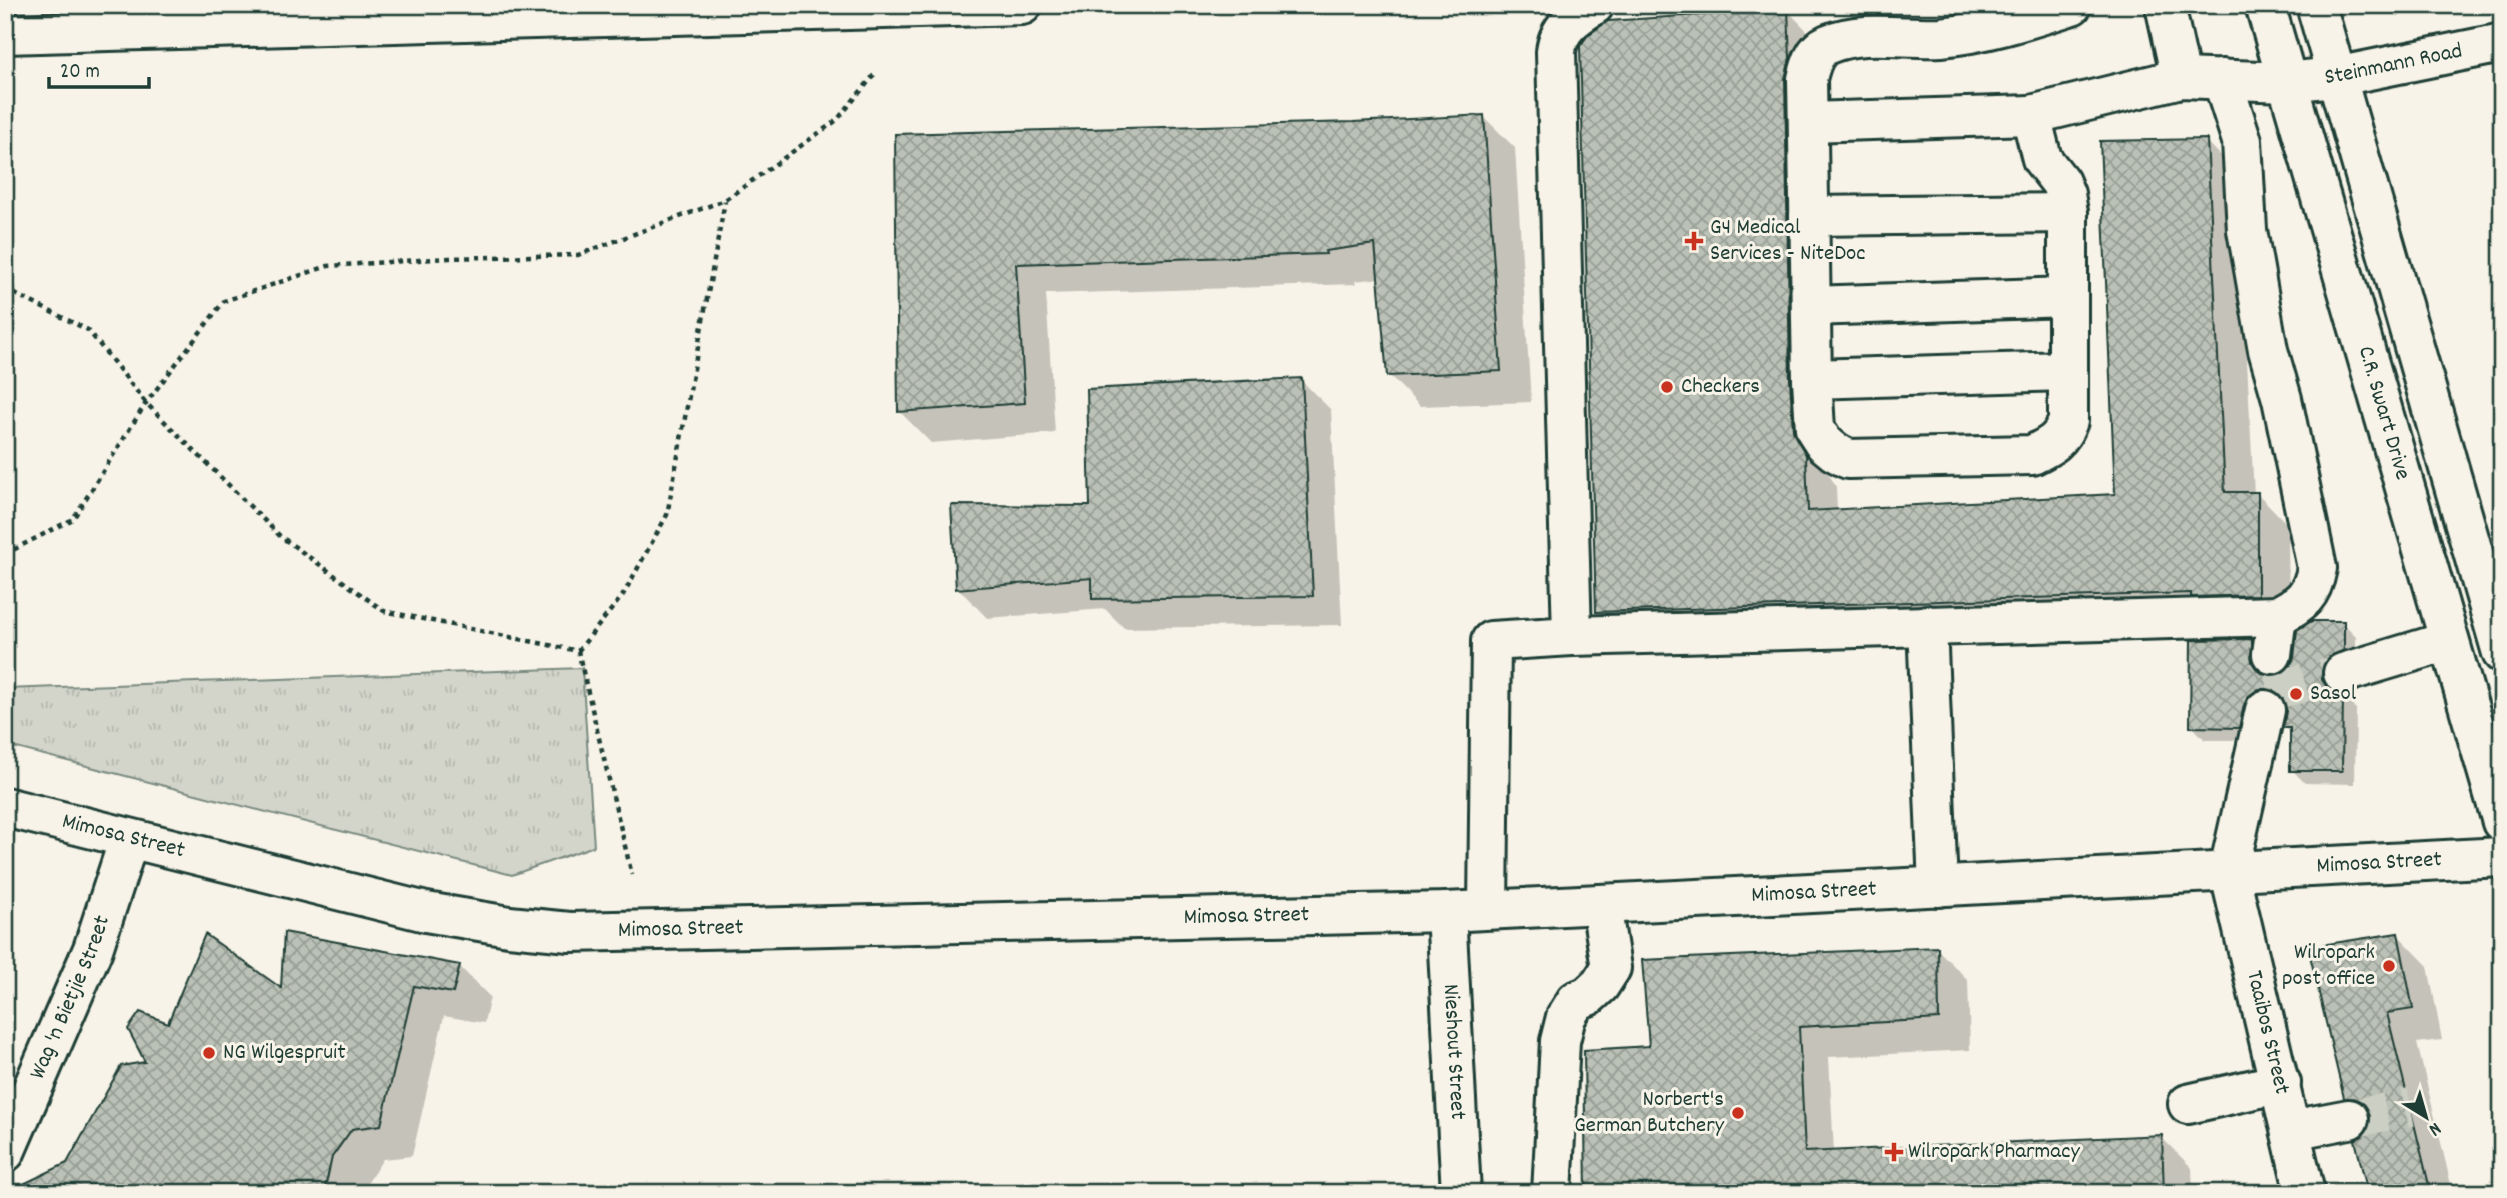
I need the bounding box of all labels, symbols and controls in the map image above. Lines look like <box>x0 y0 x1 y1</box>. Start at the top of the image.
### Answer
street label: Steinmann Road <box>2323 35 2465 94</box>
scale bar <box>49 46 149 90</box>
text: 20 m <box>60 58 100 88</box>
place label: G4 Medical Services - NiteDoc <box>1710 212 1866 271</box>
marker: G4 Medical Services - NiteDoc <box>1684 231 1704 251</box>
street label: C.R. Swart Drive <box>2348 342 2418 484</box>
place label: Checkers <box>1681 371 1760 404</box>
marker: Checkers <box>1659 379 1675 395</box>
place label: Sasol <box>2310 678 2357 711</box>
marker: Sasol <box>2288 686 2304 702</box>
street label: Mimosa Street <box>59 805 188 868</box>
street label: Mimosa Street <box>2316 844 2443 883</box>
street label: Mimosa Street <box>1750 873 1877 913</box>
street label: Mimosa Street <box>1183 899 1310 934</box>
street label: Wag 'n Bietjie Street <box>22 911 119 1085</box>
street label: Mimosa Street <box>618 912 744 947</box>
place label: Wilropark post office <box>2282 937 2375 996</box>
marker: Wilropark post office <box>2381 958 2397 974</box>
street label: Taaibos Street <box>2237 967 2298 1098</box>
street label: Nieshout Street <box>1433 983 1474 1121</box>
place label: NG Wilgespruit <box>223 1037 346 1070</box>
marker: NG Wilgespruit <box>201 1045 217 1061</box>
north arrow <box>2392 1082 2462 1152</box>
place label: Norbert's German Butchery <box>1574 1084 1725 1143</box>
marker: Norbert's German Butchery <box>1730 1105 1746 1121</box>
text: N <box>2422 1114 2446 1141</box>
place label: Wilropark Pharmacy <box>1908 1136 2080 1169</box>
marker: Wilropark Pharmacy <box>1886 1144 1902 1160</box>

